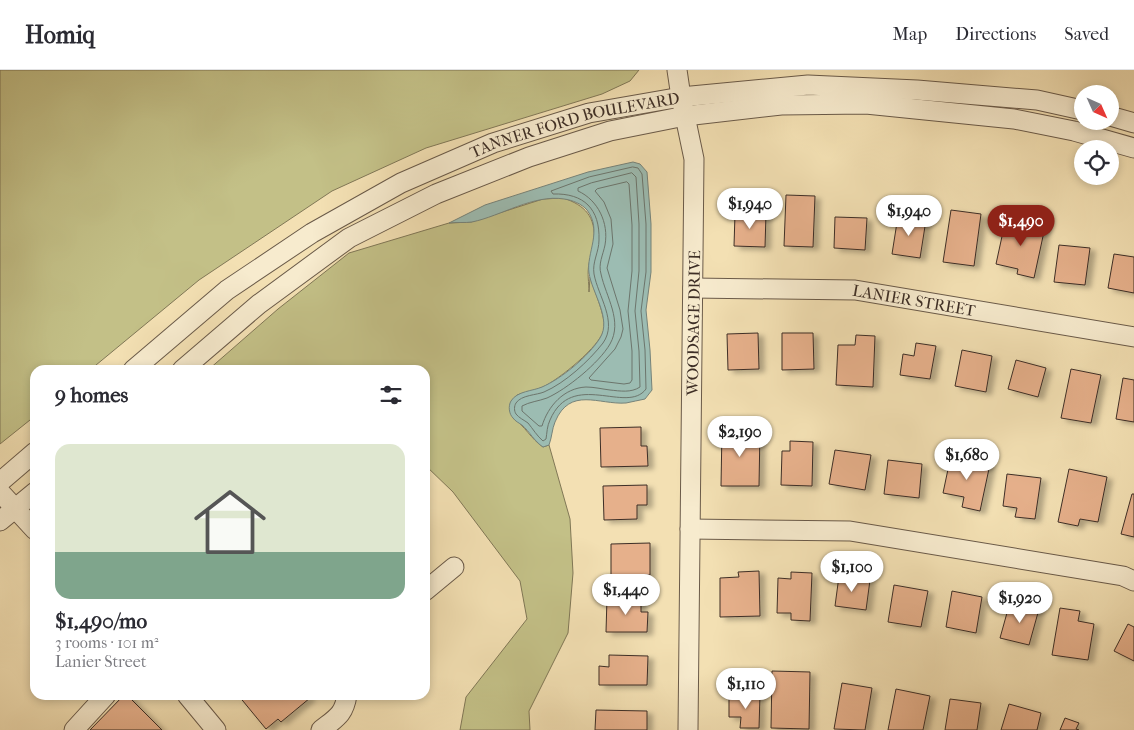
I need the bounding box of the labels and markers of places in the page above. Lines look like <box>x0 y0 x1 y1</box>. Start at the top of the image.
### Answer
pin: $1,940 <box>709 188 791 230</box>
pin: $1,940 <box>868 194 950 237</box>
pin: $1,490 <box>980 204 1062 247</box>
pin: $2,190 <box>699 416 781 458</box>
pin: $1,680 <box>926 438 1008 481</box>
pin: $1,100 <box>811 550 893 593</box>
pin: $1,440 <box>585 574 667 616</box>
pin: $1,920 <box>979 582 1061 624</box>
pin: $1,110 <box>705 668 787 710</box>

